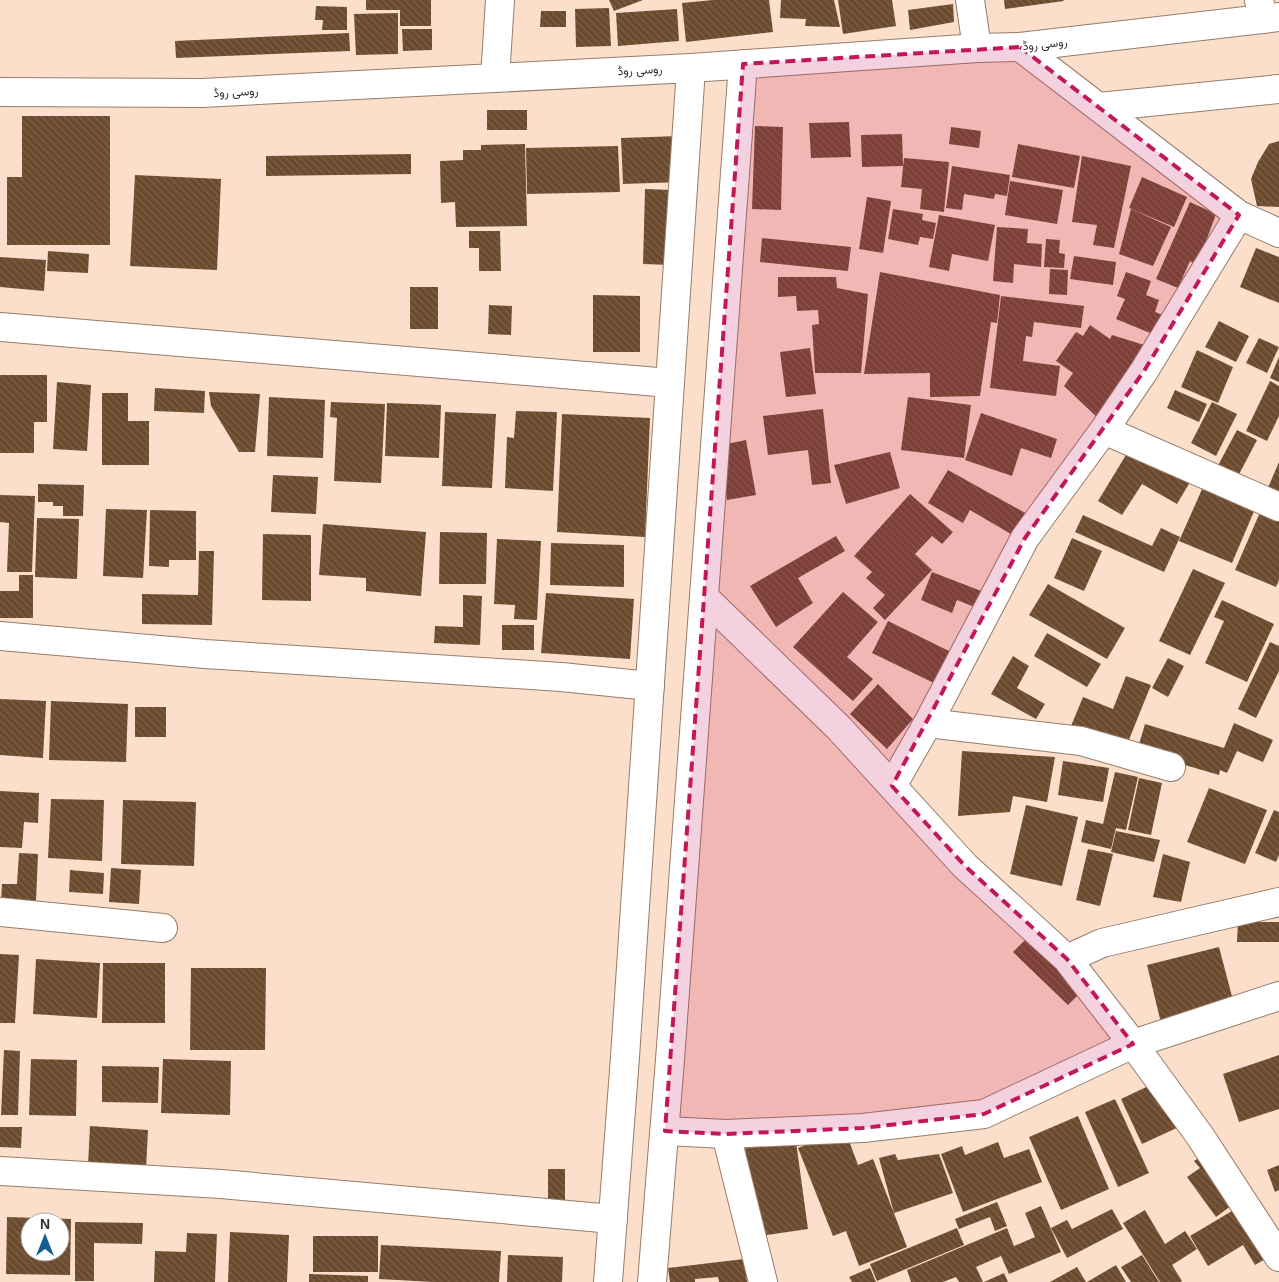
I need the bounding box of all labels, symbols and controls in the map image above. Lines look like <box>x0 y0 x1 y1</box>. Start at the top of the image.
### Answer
street label: روسی روڈ <box>1022 35 1068 54</box>
street label: روسی روڈ <box>617 62 663 79</box>
street label: روسی روڈ <box>213 84 259 101</box>
north arrow <box>20 1212 70 1262</box>
text: N <box>40 1216 50 1232</box>

